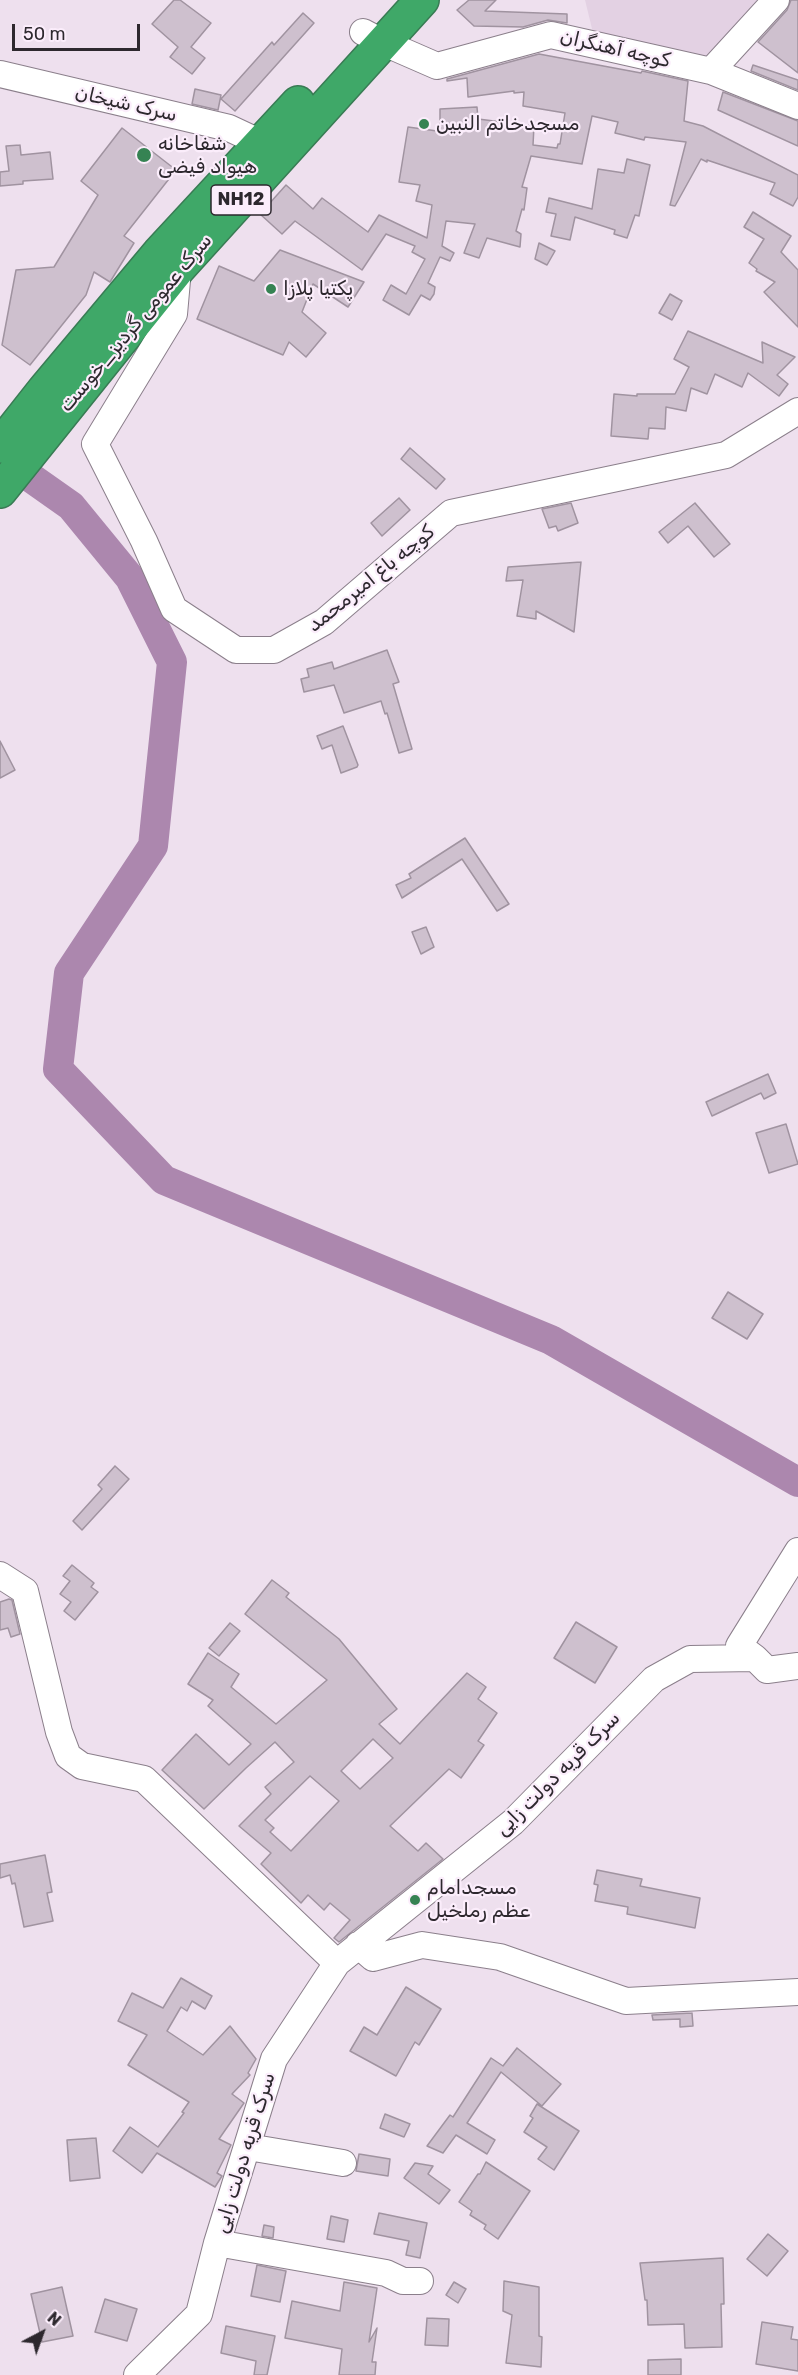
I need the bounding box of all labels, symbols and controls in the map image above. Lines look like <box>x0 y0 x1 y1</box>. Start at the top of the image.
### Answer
scale bar <box>15 12 142 50</box>
text: 50 m <box>23 23 66 45</box>
street label: کوچه آهنگران <box>558 25 672 73</box>
street label: سرک شیخان <box>73 81 179 127</box>
place label: مسجدخاتم النبین <box>436 112 579 136</box>
marker: مسجدخاتم النبین <box>417 117 431 131</box>
place label: شفاخانه هیواد فیضی <box>158 132 257 179</box>
marker: شفاخانه هیواد فیضی <box>135 146 153 164</box>
road number: NH12 <box>211 185 271 215</box>
street label: سرک عمومی گردیز_خوست <box>54 229 218 417</box>
place label: پکتیا پلازا <box>283 277 353 301</box>
marker: پکتیا پلازا <box>264 282 278 296</box>
street label: کوچه باغ امیرمحمد <box>303 520 439 638</box>
street label: سرک قریه دولت زایی <box>491 1707 625 1841</box>
place label: مسجدامام عظم رملخیل <box>427 1876 530 1923</box>
marker: مسجدامام عظم رملخیل <box>408 1893 422 1907</box>
street label: سرک قریه دولت زایی <box>209 2070 281 2236</box>
north arrow <box>12 2303 72 2363</box>
text: N <box>44 2308 65 2330</box>

